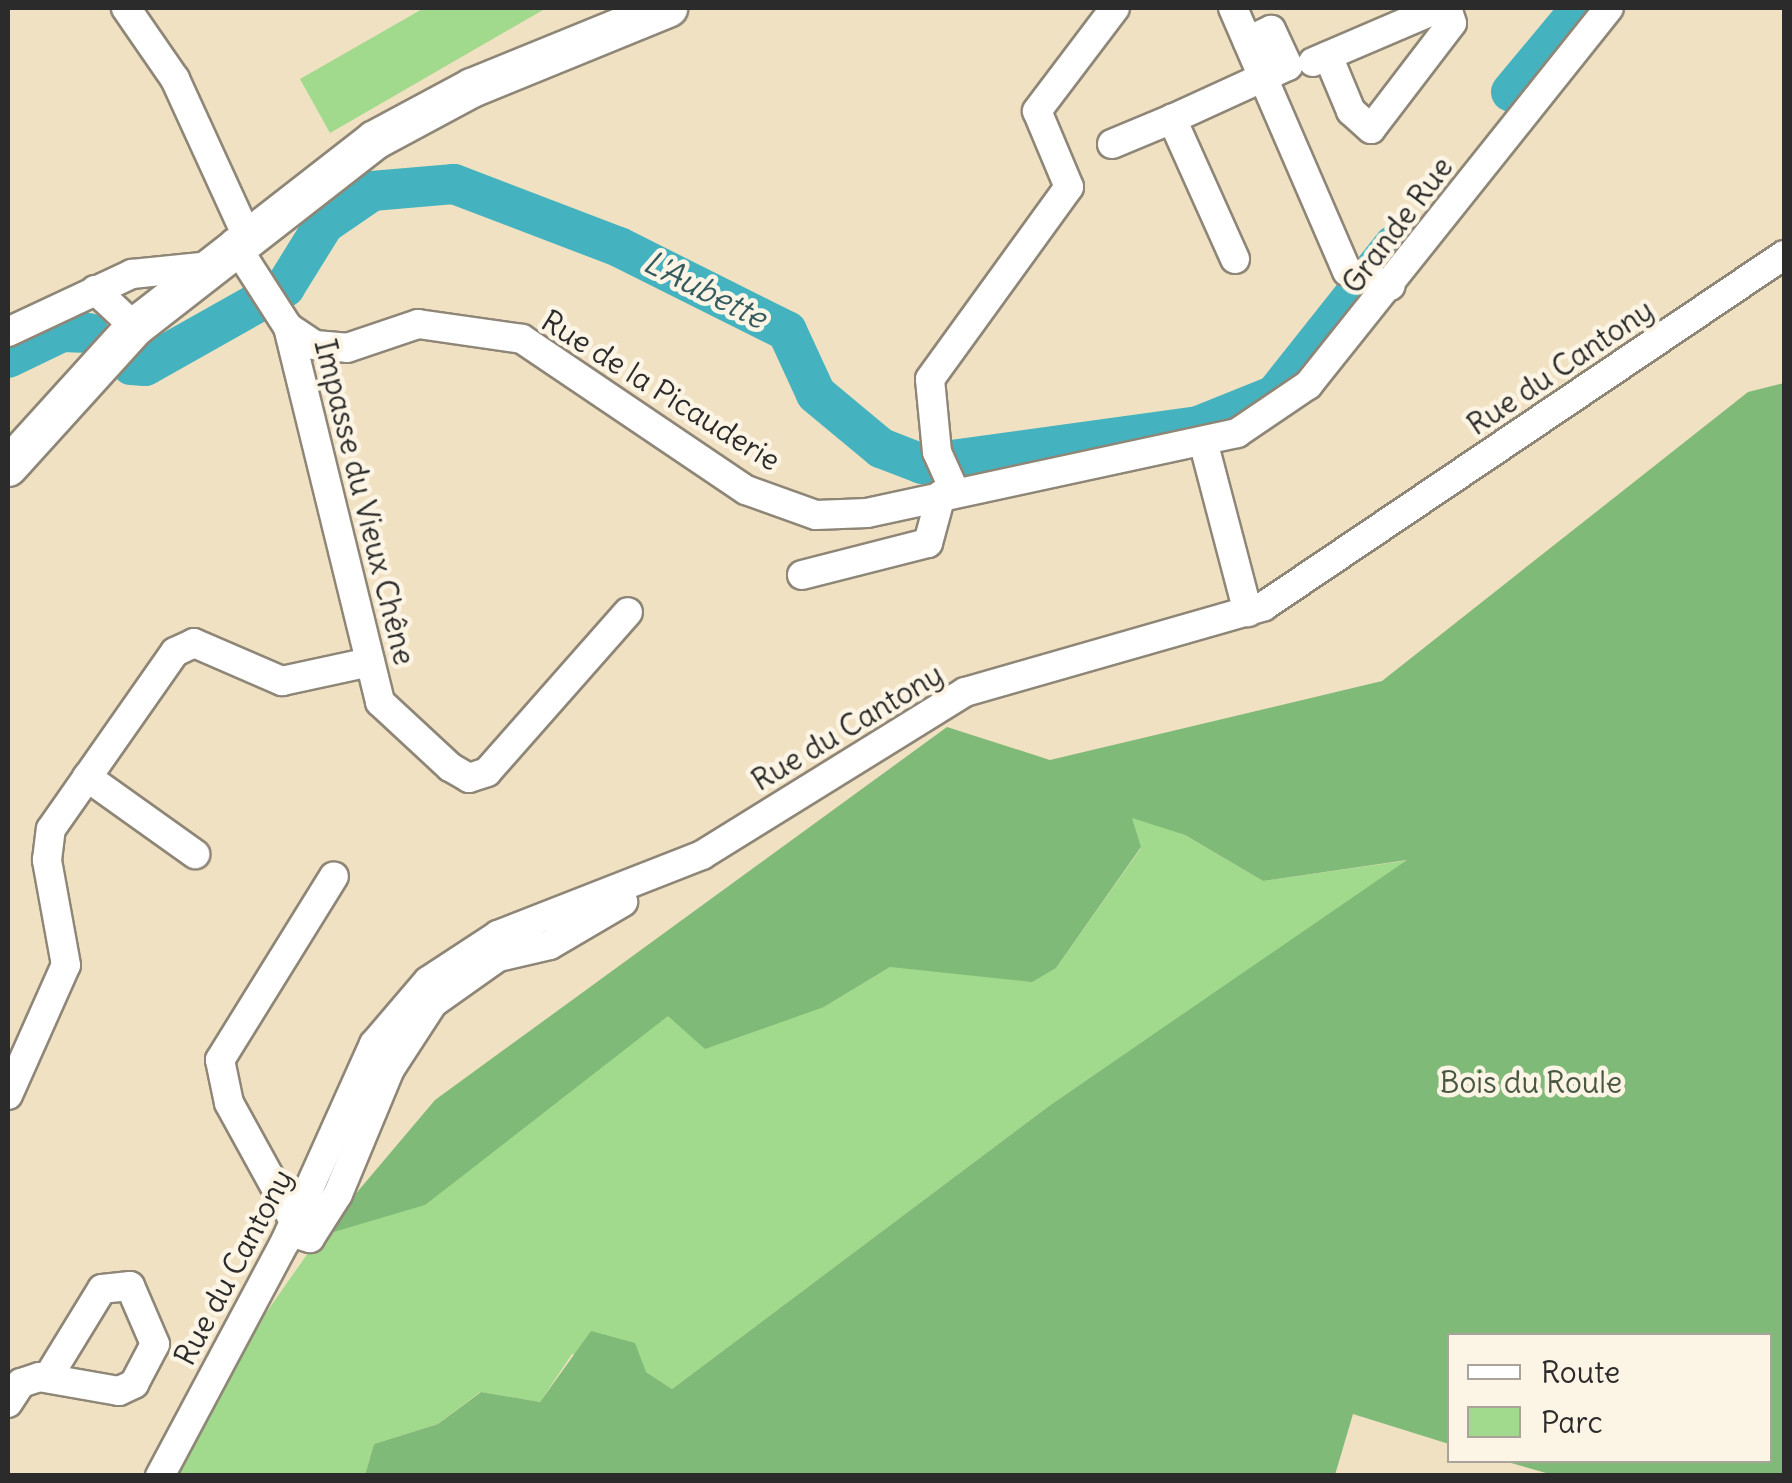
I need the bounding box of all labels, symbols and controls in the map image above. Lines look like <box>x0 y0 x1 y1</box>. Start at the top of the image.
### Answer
street label: Grande Rue <box>1334 150 1460 300</box>
water label: L'Aubette <box>637 243 773 337</box>
street label: Rue du Cantony <box>1460 291 1660 443</box>
street label: Rue de la Picauderie <box>535 302 787 478</box>
street label: Impasse du Vieux Chêne <box>307 336 423 668</box>
street label: Rue du Cantony <box>745 656 949 798</box>
park label: Bois du Roule <box>1440 1064 1622 1100</box>
street label: Rue du Cantony <box>166 1163 300 1371</box>
legend <box>1447 1333 1772 1463</box>
text: Route <box>1541 1353 1620 1391</box>
text: Parc <box>1541 1403 1603 1441</box>

